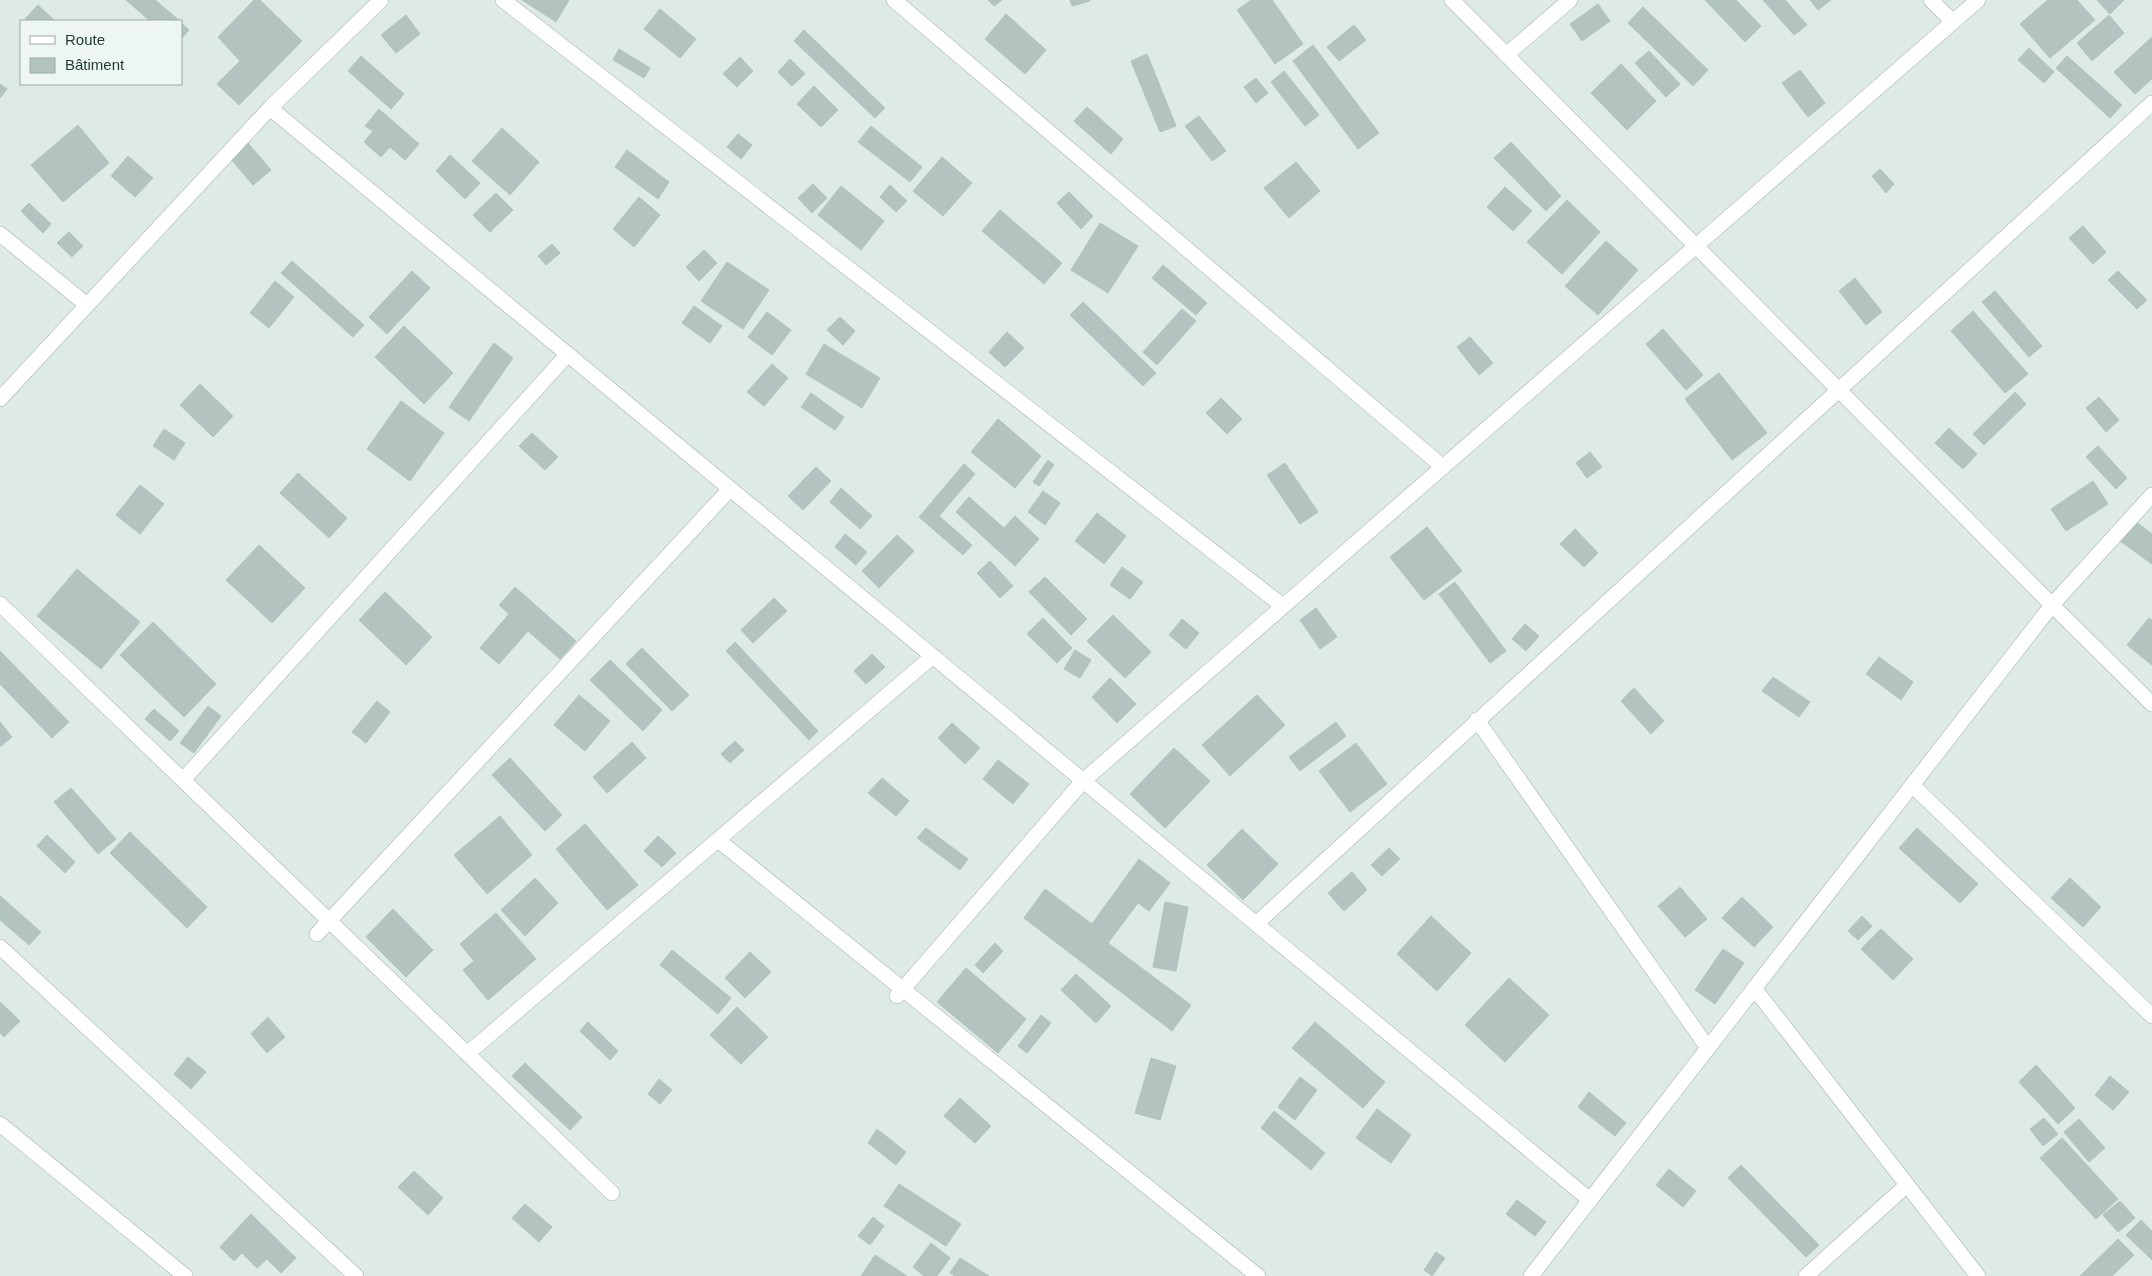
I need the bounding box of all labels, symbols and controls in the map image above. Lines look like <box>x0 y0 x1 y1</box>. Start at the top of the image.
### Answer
legend <box>20 20 182 85</box>
text: Route <box>65 31 105 48</box>
text: Bâtiment <box>65 56 125 73</box>

